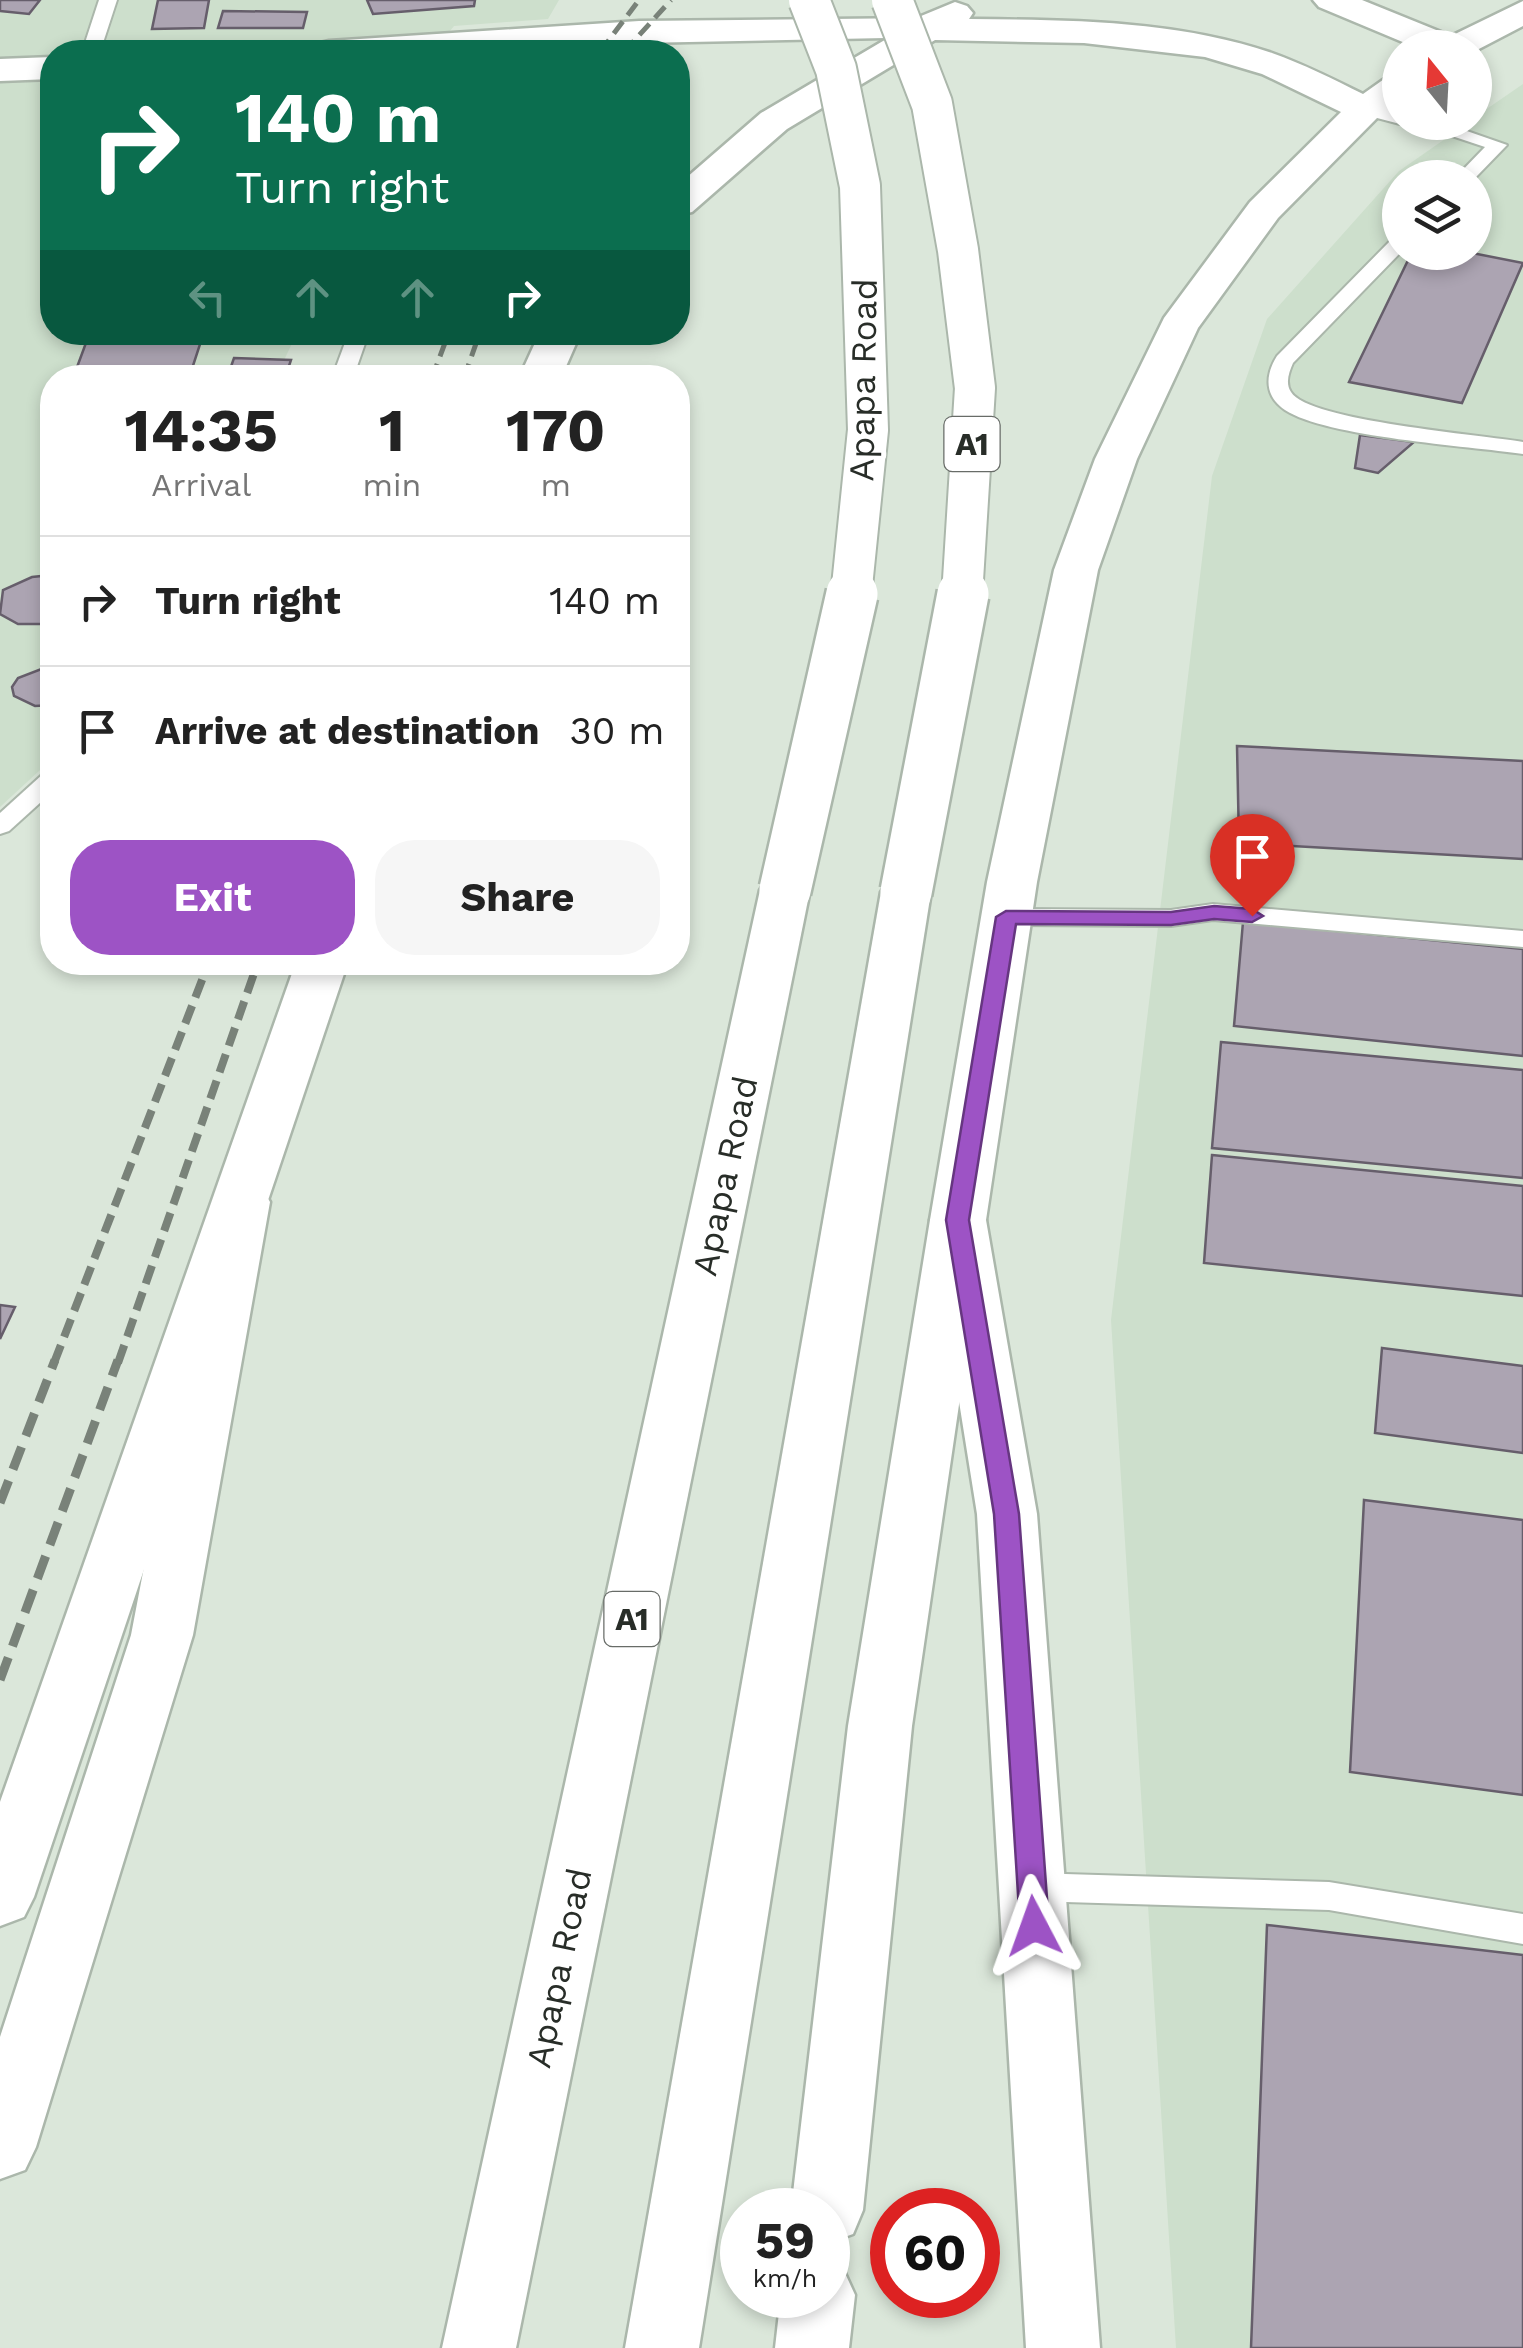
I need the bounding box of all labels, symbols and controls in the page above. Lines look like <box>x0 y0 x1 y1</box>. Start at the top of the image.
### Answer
north arrow <box>1382 30 1492 140</box>
map controls <box>1382 30 1492 270</box>
text: 140 m <box>235 77 441 159</box>
icon: right <box>70 80 200 210</box>
button: layers <box>1382 160 1492 270</box>
text: Turn right <box>235 161 449 214</box>
icon: left <box>180 270 235 325</box>
icon: ahead <box>285 270 340 325</box>
icon: ahead <box>390 270 445 325</box>
icon: right <box>495 270 550 325</box>
street label: Apapa Road <box>840 278 886 482</box>
text: 14:35 <box>125 395 278 466</box>
text: 1 <box>379 395 405 466</box>
text: 170 <box>506 395 605 466</box>
road number: A1 <box>944 417 1000 471</box>
text: Arrival <box>151 466 251 504</box>
text: min <box>363 466 421 504</box>
text: m <box>540 466 571 504</box>
icon: right <box>70 574 125 629</box>
text: Turn right <box>155 579 341 623</box>
text: 140 m <box>549 579 660 623</box>
icon: arrive <box>70 704 125 759</box>
text: Arrive at destination <box>155 709 540 753</box>
text: 30 m <box>570 709 665 753</box>
pin <box>1210 814 1295 917</box>
icon: arrive <box>1225 829 1280 884</box>
button: Exit <box>70 840 355 955</box>
button: Share <box>375 840 660 955</box>
street label: Apapa Road <box>683 1072 767 1280</box>
road number: A1 <box>604 1592 660 1646</box>
street label: Apapa Road <box>517 1864 601 2072</box>
position arrow <box>982 1874 1086 1978</box>
speed limit sign: 60 <box>870 2188 1000 2318</box>
text: 59 <box>755 2211 815 2270</box>
text: km/h <box>753 2264 817 2293</box>

